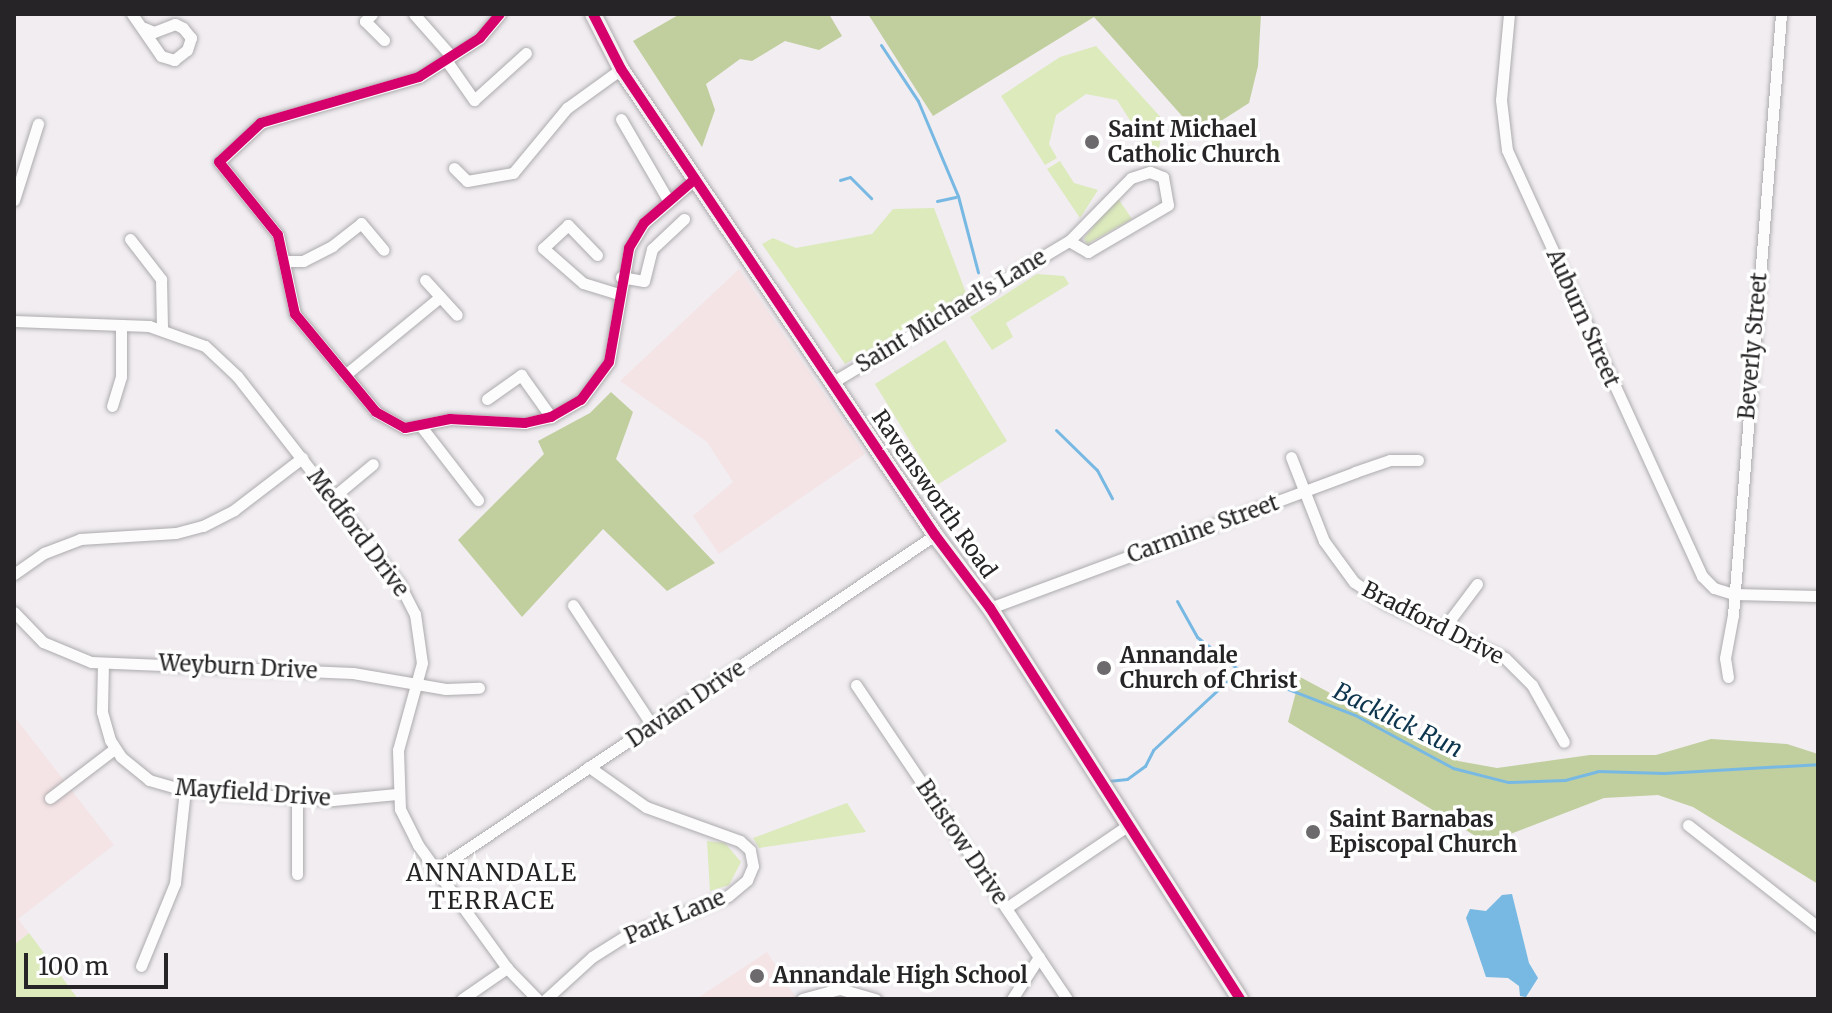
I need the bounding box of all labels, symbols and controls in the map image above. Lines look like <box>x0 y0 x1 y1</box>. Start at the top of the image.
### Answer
place label: Saint Michael Catholic Church <box>1108 116 1280 168</box>
marker: Saint Michael Catholic Church <box>1083 133 1101 151</box>
street label: Saint Michael's Lane <box>851 244 1051 378</box>
street label: Auburn Street <box>1541 245 1625 391</box>
street label: Beverly Street <box>1733 271 1773 421</box>
street label: Ravensworth Road <box>866 405 1002 583</box>
street label: Medford Drive <box>302 464 414 602</box>
street label: Carmine Street <box>1124 489 1282 569</box>
street label: Bradford Drive <box>1358 576 1508 670</box>
place label: Annandale Church of Christ <box>1120 642 1298 694</box>
street label: Weyburn Drive <box>158 650 318 684</box>
street label: Davian Drive <box>622 655 750 753</box>
marker: Annandale Church of Christ <box>1095 659 1113 677</box>
water label: Backlick Run <box>1329 676 1467 764</box>
street label: Mayfield Drive <box>175 774 331 812</box>
street label: Bristow Drive <box>911 775 1013 909</box>
place label: Saint Barnabas Episcopal Church <box>1329 806 1517 858</box>
marker: Saint Barnabas Episcopal Church <box>1304 823 1322 841</box>
district label: ANNANDALE TERRACE <box>406 859 578 915</box>
street label: Park Lane <box>621 884 729 950</box>
scale bar <box>28 937 172 987</box>
text: 100 m <box>38 951 108 982</box>
place label: Annandale High School <box>773 963 1028 989</box>
marker: Annandale High School <box>748 967 766 985</box>

